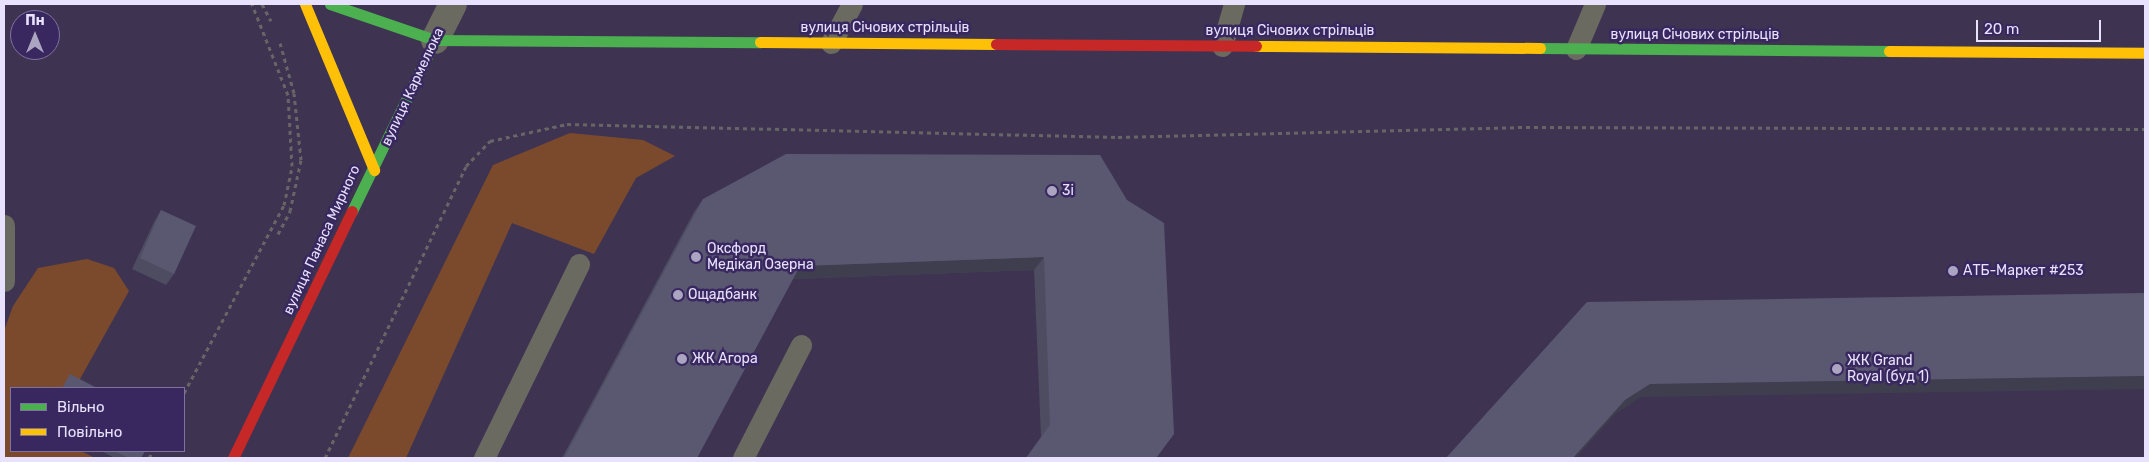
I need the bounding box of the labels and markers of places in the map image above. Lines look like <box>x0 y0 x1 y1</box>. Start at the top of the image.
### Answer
place label: 3і <box>1062 183 1074 199</box>
marker: 3і <box>1046 185 1058 197</box>
place label: Оксфорд Медікал Озерна <box>707 241 814 274</box>
marker: Оксфорд Медікал Озерна <box>689 250 703 264</box>
place label: АТБ-Маркет #253 <box>1963 263 2084 279</box>
marker: АТБ-Маркет #253 <box>1947 265 1959 277</box>
place label: Ощадбанк <box>688 287 757 303</box>
marker: Ощадбанк <box>672 289 684 301</box>
place label: ЖК Агора <box>692 351 758 367</box>
marker: ЖК Агора <box>676 353 688 365</box>
place label: ЖК Grand Royal (буд 1) <box>1847 353 1929 386</box>
marker: ЖК Grand Royal (буд 1) <box>1831 363 1843 375</box>

